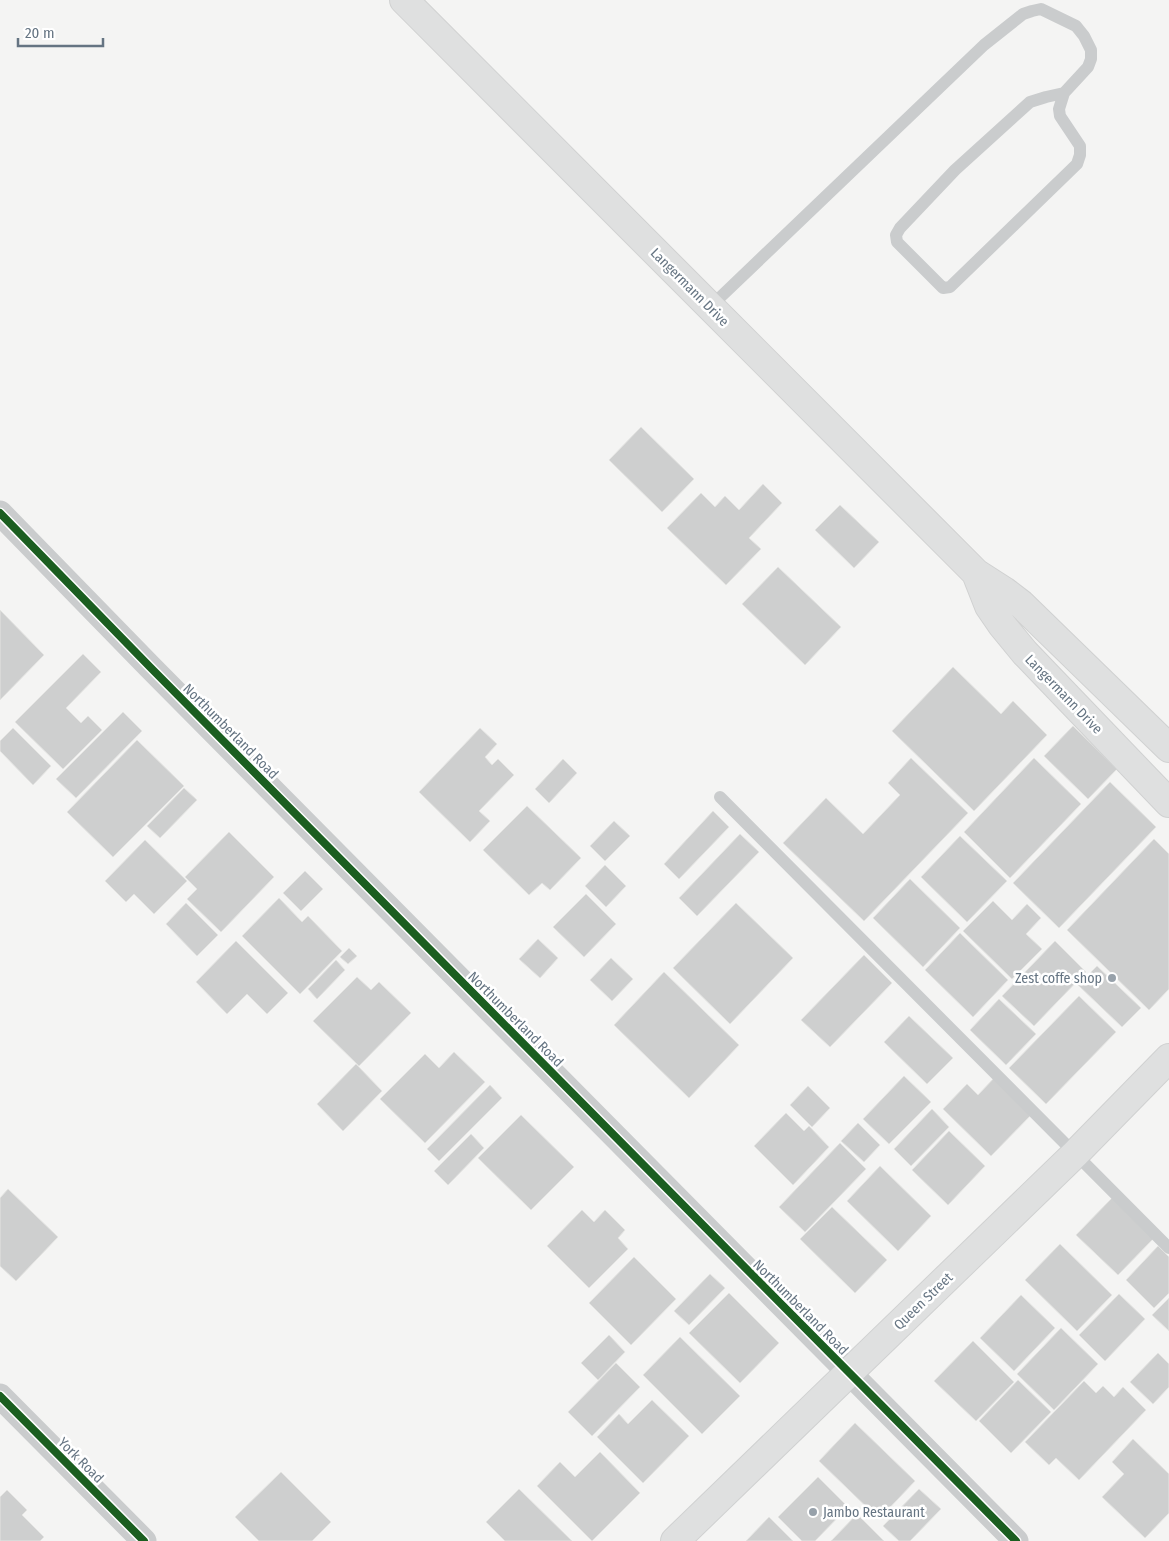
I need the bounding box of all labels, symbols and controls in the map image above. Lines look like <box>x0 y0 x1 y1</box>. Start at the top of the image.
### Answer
scale bar <box>18 15 102 47</box>
text: 20 m <box>25 24 55 42</box>
street label: Langermann Drive <box>647 245 732 330</box>
street label: Langermann Drive <box>1021 651 1106 738</box>
street label: Northumberland Road <box>179 680 282 783</box>
street label: Northumberland Road <box>464 968 567 1071</box>
place label: Zest coffe shop <box>1015 970 1102 987</box>
marker: Zest coffe shop <box>1106 972 1118 984</box>
street label: Northumberland Road <box>749 1256 852 1359</box>
street label: Queen Street <box>890 1269 957 1334</box>
street label: York Road <box>54 1434 107 1487</box>
place label: Jambo Restaurant <box>823 1504 925 1521</box>
marker: Jambo Restaurant <box>807 1506 819 1518</box>

